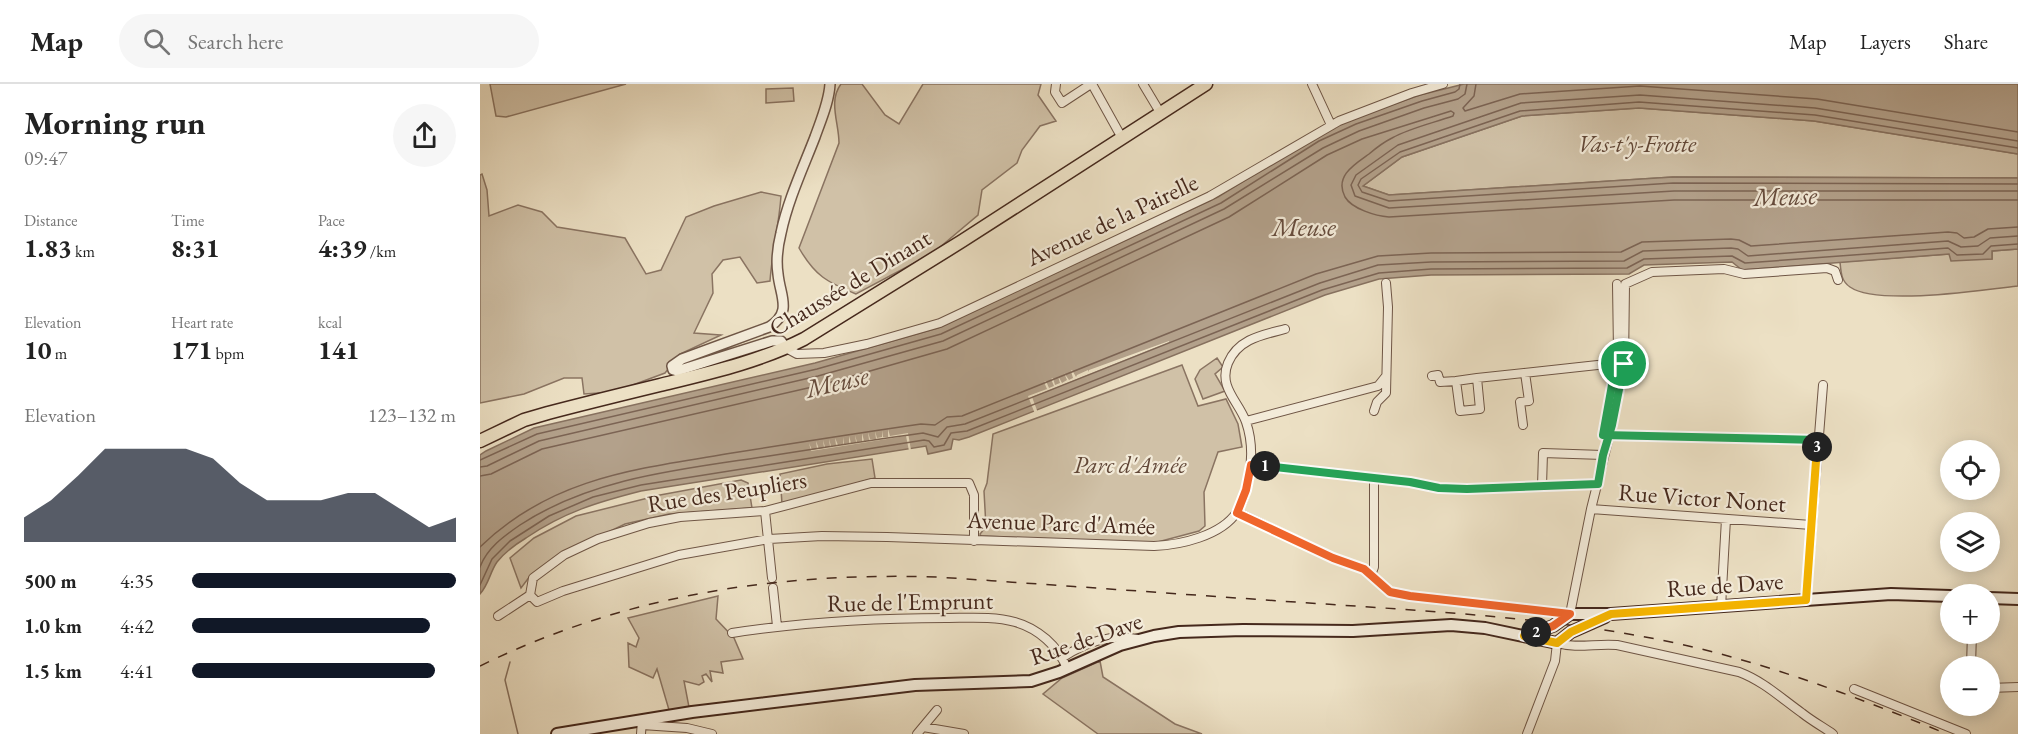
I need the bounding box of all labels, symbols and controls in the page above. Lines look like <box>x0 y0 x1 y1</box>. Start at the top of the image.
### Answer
search box <box>119 14 539 68</box>
text: Map <box>30 23 83 59</box>
icon: search <box>140 25 173 58</box>
text: Search here <box>188 27 283 56</box>
text: Map <box>1789 28 1827 55</box>
text: Layers <box>1860 28 1911 55</box>
text: Share <box>1944 28 1988 55</box>
text: Morning run <box>24 101 206 144</box>
button: share <box>393 104 456 167</box>
park label: Vas-t'y-Frotte <box>1578 128 1697 159</box>
text: 09:47 <box>24 145 67 171</box>
street label: Avenue de la Pairelle <box>1020 166 1203 273</box>
water label: Meuse <box>1750 178 1819 214</box>
text: Distance <box>24 210 77 231</box>
text: Time <box>171 210 204 231</box>
text: Pace <box>318 210 345 231</box>
water label: Meuse <box>1270 210 1337 244</box>
street label: Chaussée de Dinant <box>763 222 937 343</box>
text: 1.83 <box>24 231 72 265</box>
text: 8:31 <box>171 231 220 265</box>
text: 4:39 <box>318 231 367 265</box>
text: km <box>72 241 95 262</box>
text: /km <box>367 241 396 262</box>
text: Elevation <box>24 312 82 333</box>
text: Heart rate <box>171 312 233 333</box>
text: kcal <box>318 312 342 333</box>
text: 10 <box>24 333 52 367</box>
text: 171 <box>171 333 212 367</box>
text: 141 <box>318 333 359 367</box>
pin <box>1598 338 1649 389</box>
text: m <box>52 343 67 364</box>
text: bpm <box>212 343 244 364</box>
icon: arrive <box>1607 347 1640 380</box>
water label: Meuse <box>800 358 873 406</box>
text: Elevation <box>24 402 96 428</box>
text: 123–132 m <box>368 402 456 428</box>
pin: 3 <box>1802 432 1832 462</box>
text: 3 <box>1813 436 1821 457</box>
map controls <box>1940 440 2000 716</box>
button: locate <box>1940 440 2000 500</box>
park label: Parc d'Amée <box>1073 449 1187 480</box>
pin: 1 <box>1250 451 1280 481</box>
text: 1 <box>1261 455 1269 476</box>
street label: Rue des Peupliers <box>645 464 809 519</box>
street label: Rue Victor Nonet <box>1617 476 1787 519</box>
street label: Avenue Parc d'Amée <box>965 504 1156 541</box>
button: layers <box>1940 512 2000 572</box>
street label: Rue de Dave <box>1666 565 1784 604</box>
text: 500 m <box>24 568 77 594</box>
text: 4:35 <box>120 568 154 594</box>
button: + <box>1940 584 2000 644</box>
street label: Rue de l'Emprunt <box>827 585 994 618</box>
street label: Rue de Dave <box>1026 605 1146 672</box>
text: 1.0 km <box>24 613 82 639</box>
text: 4:42 <box>120 613 154 639</box>
pin: 2 <box>1521 617 1551 647</box>
text: 2 <box>1532 621 1540 642</box>
button: − <box>1940 656 2000 716</box>
text: 1.5 km <box>24 658 82 684</box>
text: 4:41 <box>120 658 154 684</box>

